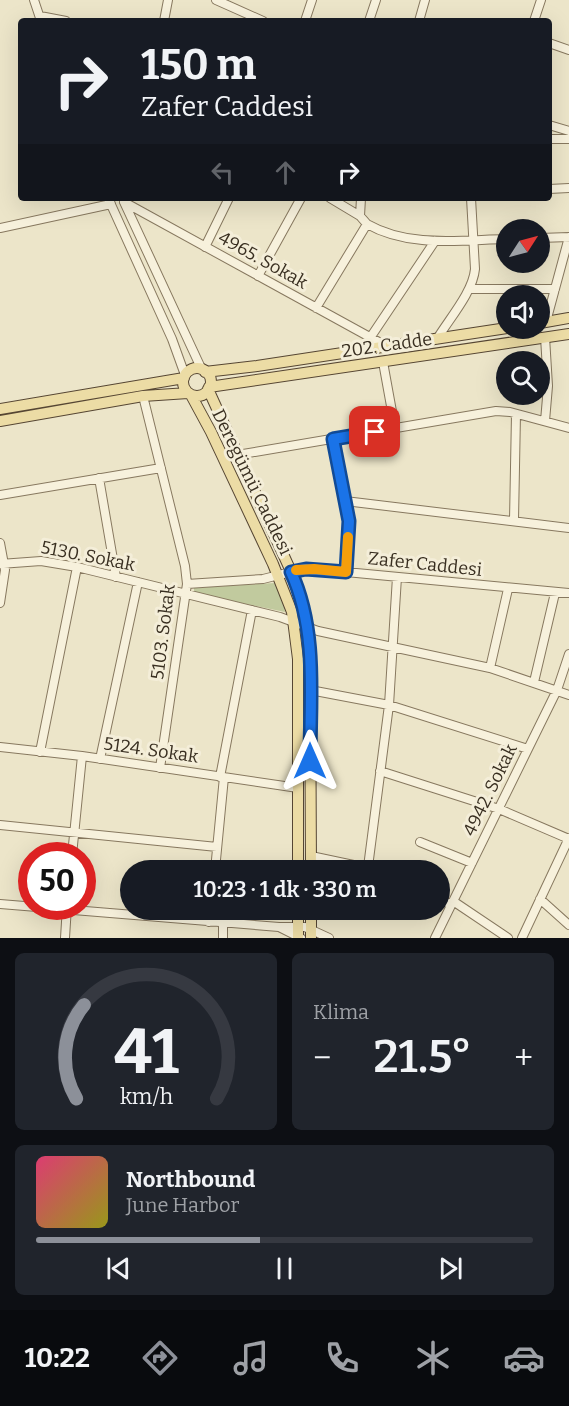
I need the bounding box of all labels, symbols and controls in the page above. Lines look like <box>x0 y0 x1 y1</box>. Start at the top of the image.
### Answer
text: 150 m <box>141 40 256 90</box>
icon: right <box>42 42 120 120</box>
text: Zafer Caddesi <box>141 91 313 123</box>
icon: left <box>206 156 239 189</box>
icon: ahead <box>269 156 302 189</box>
icon: right <box>332 156 365 189</box>
north arrow <box>496 219 550 273</box>
map controls <box>496 219 550 405</box>
street label: 4965. Sokak <box>215 226 312 294</box>
button: sound <box>496 285 550 339</box>
street label: 202. Cadde <box>341 328 433 362</box>
button: search <box>496 351 550 405</box>
street label: Deregümü Caddesi <box>207 406 297 558</box>
pin <box>349 406 400 457</box>
icon: arrive <box>358 415 391 448</box>
street label: 5130. Sokak <box>39 536 138 576</box>
street label: Zafer Caddesi <box>367 547 483 581</box>
street label: 5103. Sokak <box>146 582 180 681</box>
position arrow <box>278 729 342 793</box>
street label: 5124. Sokak <box>102 732 200 768</box>
street label: 4942. Sokak <box>458 740 522 840</box>
speed limit sign: 50 <box>18 842 96 920</box>
text: 10:23 · 1 dk · 330 m <box>193 876 377 903</box>
text: Klima <box>313 1000 369 1024</box>
text: 41 <box>114 1015 179 1090</box>
text: 21.5° <box>374 1030 472 1084</box>
text: − <box>313 1038 331 1078</box>
text: + <box>514 1038 533 1078</box>
text: km/h <box>119 1084 173 1110</box>
text: Northbound <box>126 1166 255 1193</box>
text: June Harbor <box>126 1193 239 1217</box>
icon: previous <box>102 1252 135 1285</box>
icon: pause <box>268 1252 301 1285</box>
icon: next <box>434 1252 467 1285</box>
icon: directions <box>139 1337 181 1379</box>
icon: music <box>230 1337 272 1379</box>
icon: phone <box>321 1337 363 1379</box>
icon: climate <box>412 1337 454 1379</box>
icon: car <box>503 1337 545 1379</box>
text: 10:22 <box>24 1342 90 1374</box>

